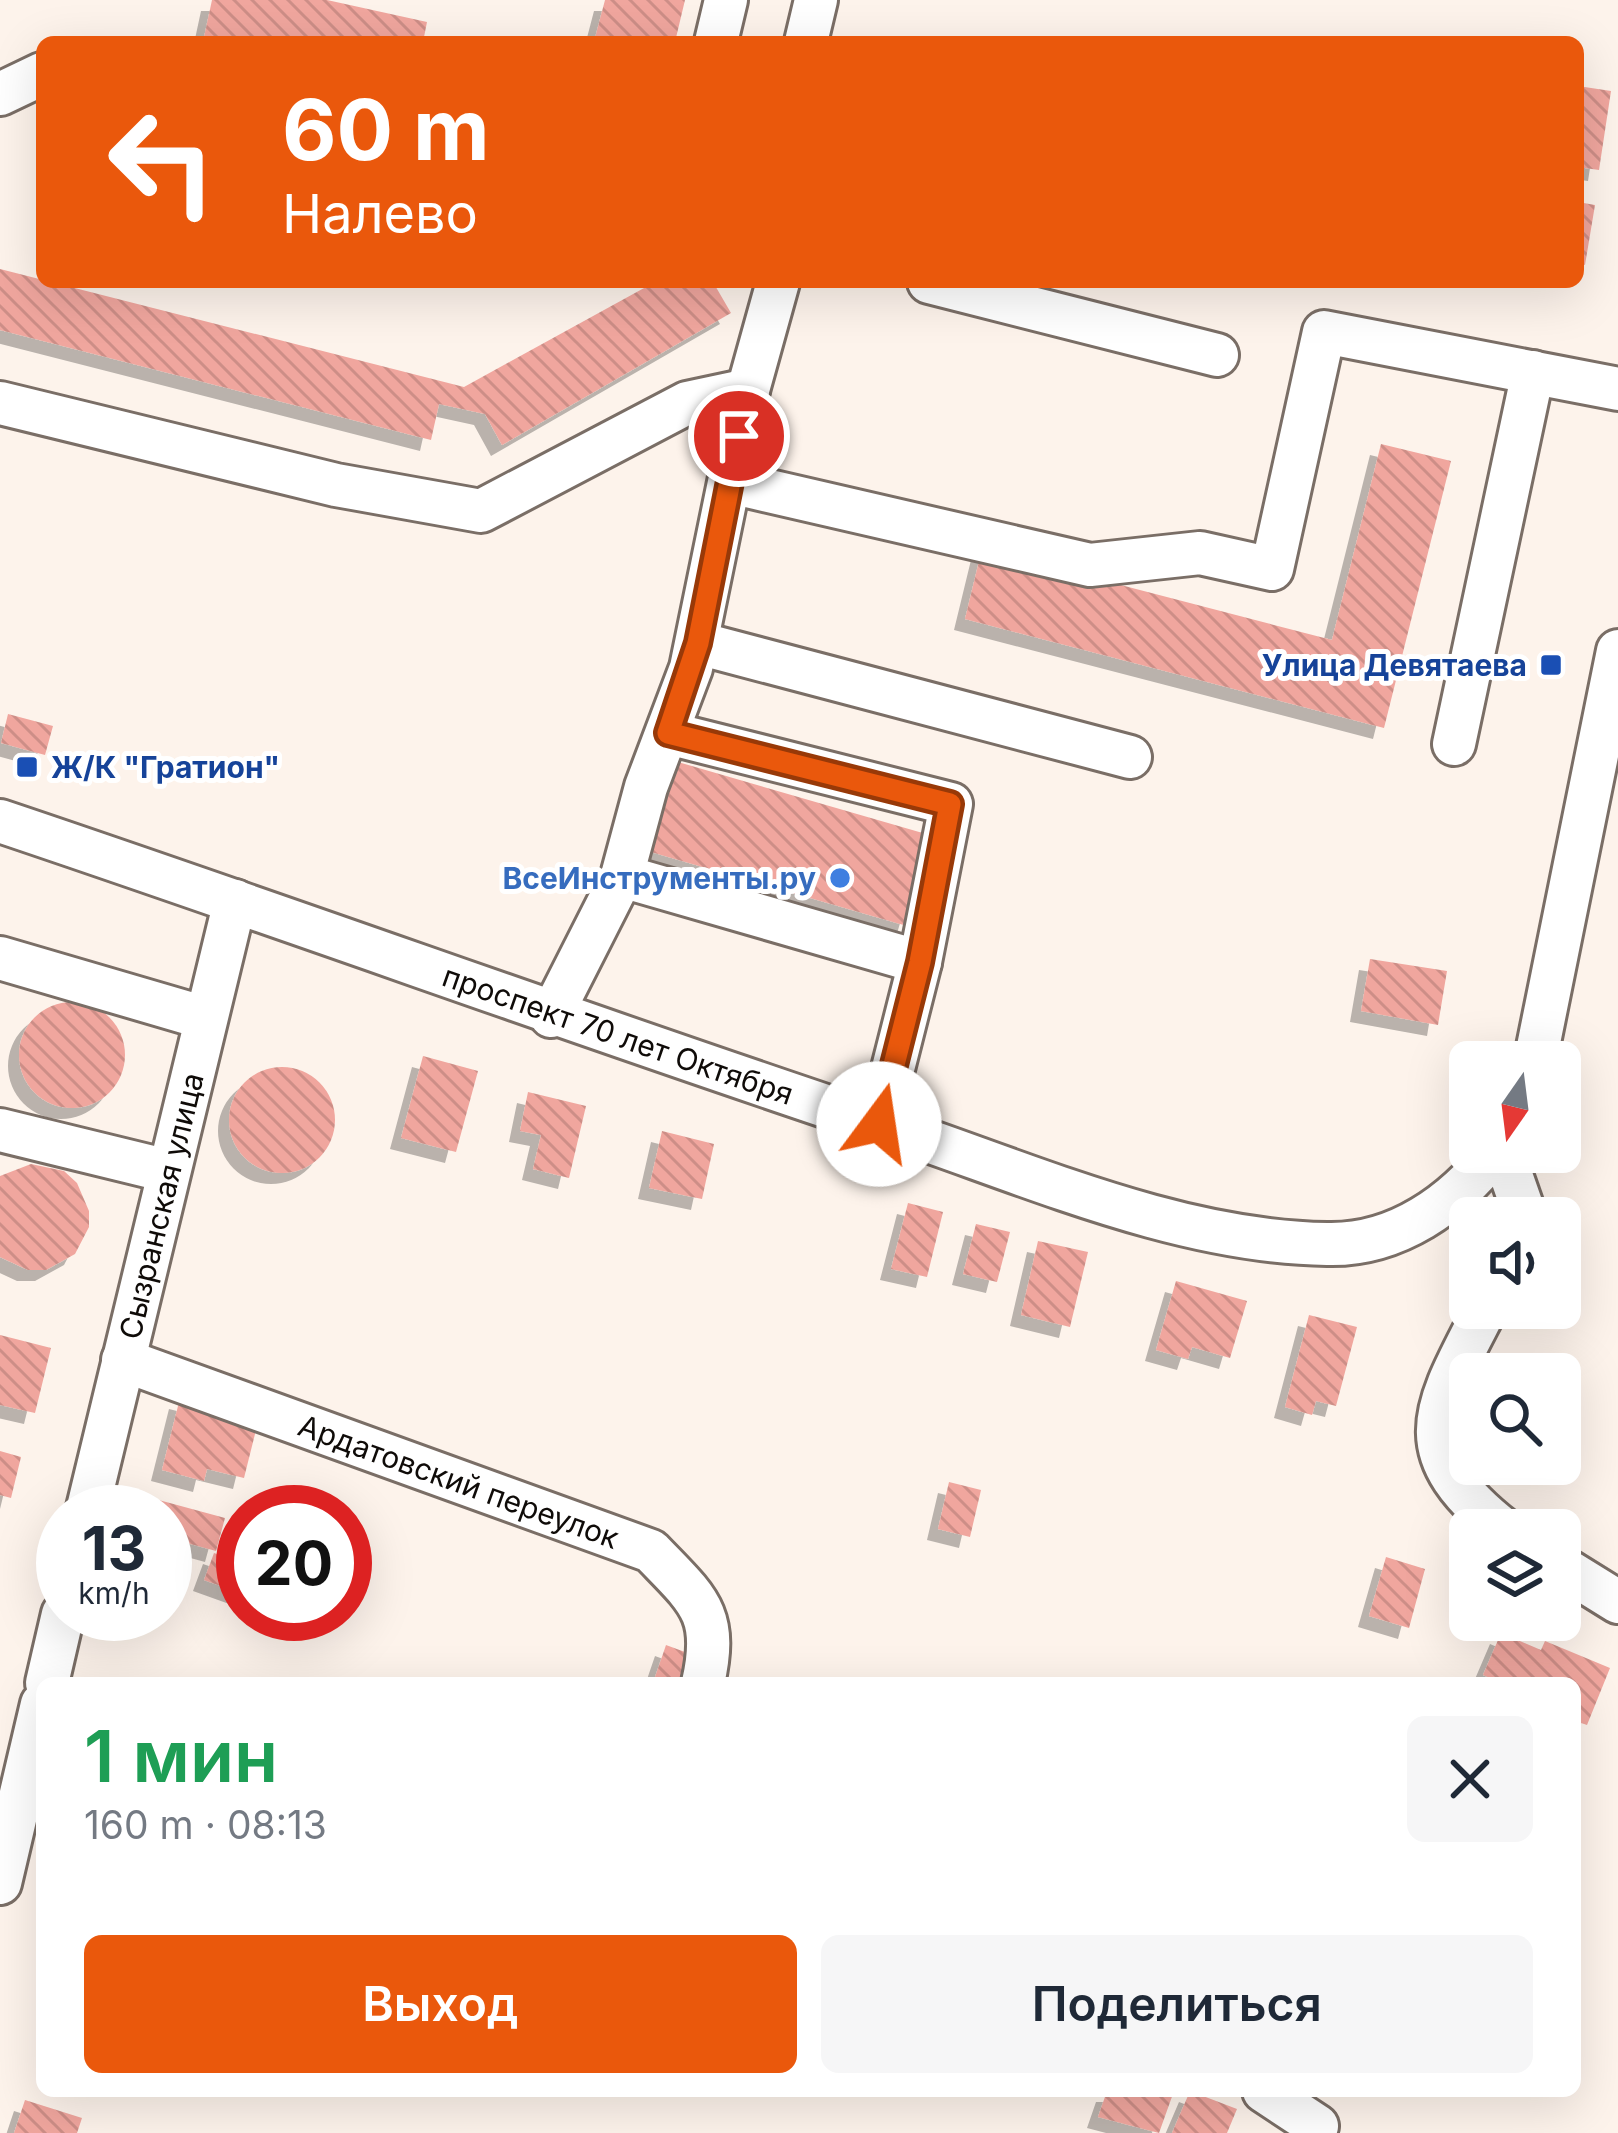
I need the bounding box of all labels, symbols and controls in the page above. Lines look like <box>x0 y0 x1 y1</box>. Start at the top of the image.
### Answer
text: 60 m <box>282 79 490 180</box>
icon: left <box>84 84 240 240</box>
text: Налево <box>282 181 478 246</box>
pin <box>688 385 790 487</box>
icon: arrive <box>706 403 772 469</box>
place label: Улица Девятаева <box>1262 647 1527 683</box>
marker: Улица Девятаева <box>1538 652 1564 678</box>
place label: Ж/К "Гратион" <box>51 749 280 785</box>
marker: Ж/К "Гратион" <box>14 754 40 780</box>
place label: ВсеИнструменты.ру <box>502 860 816 896</box>
marker: ВсеИнструменты.ру <box>827 865 853 891</box>
street label: проспект 70 лет Октября <box>438 957 798 1112</box>
north arrow <box>1449 1041 1581 1173</box>
map controls <box>1449 1041 1581 1641</box>
position arrow <box>816 1061 942 1187</box>
street label: Сызранская улица <box>112 1069 211 1343</box>
button: sound <box>1449 1197 1581 1329</box>
button: search <box>1449 1353 1581 1485</box>
street label: Ардатовский переулок <box>294 1407 624 1556</box>
speed limit sign: 20 <box>216 1485 372 1641</box>
button: layers <box>1449 1509 1581 1641</box>
text: 13 <box>82 1512 146 1584</box>
text: km/h <box>78 1575 150 1611</box>
text: 1 мин <box>84 1712 278 1799</box>
button: close <box>1407 1716 1533 1842</box>
text: 160 m · 08:13 <box>84 1801 327 1848</box>
button: Выход <box>84 1935 797 2073</box>
button: Поделиться <box>821 1935 1533 2073</box>

